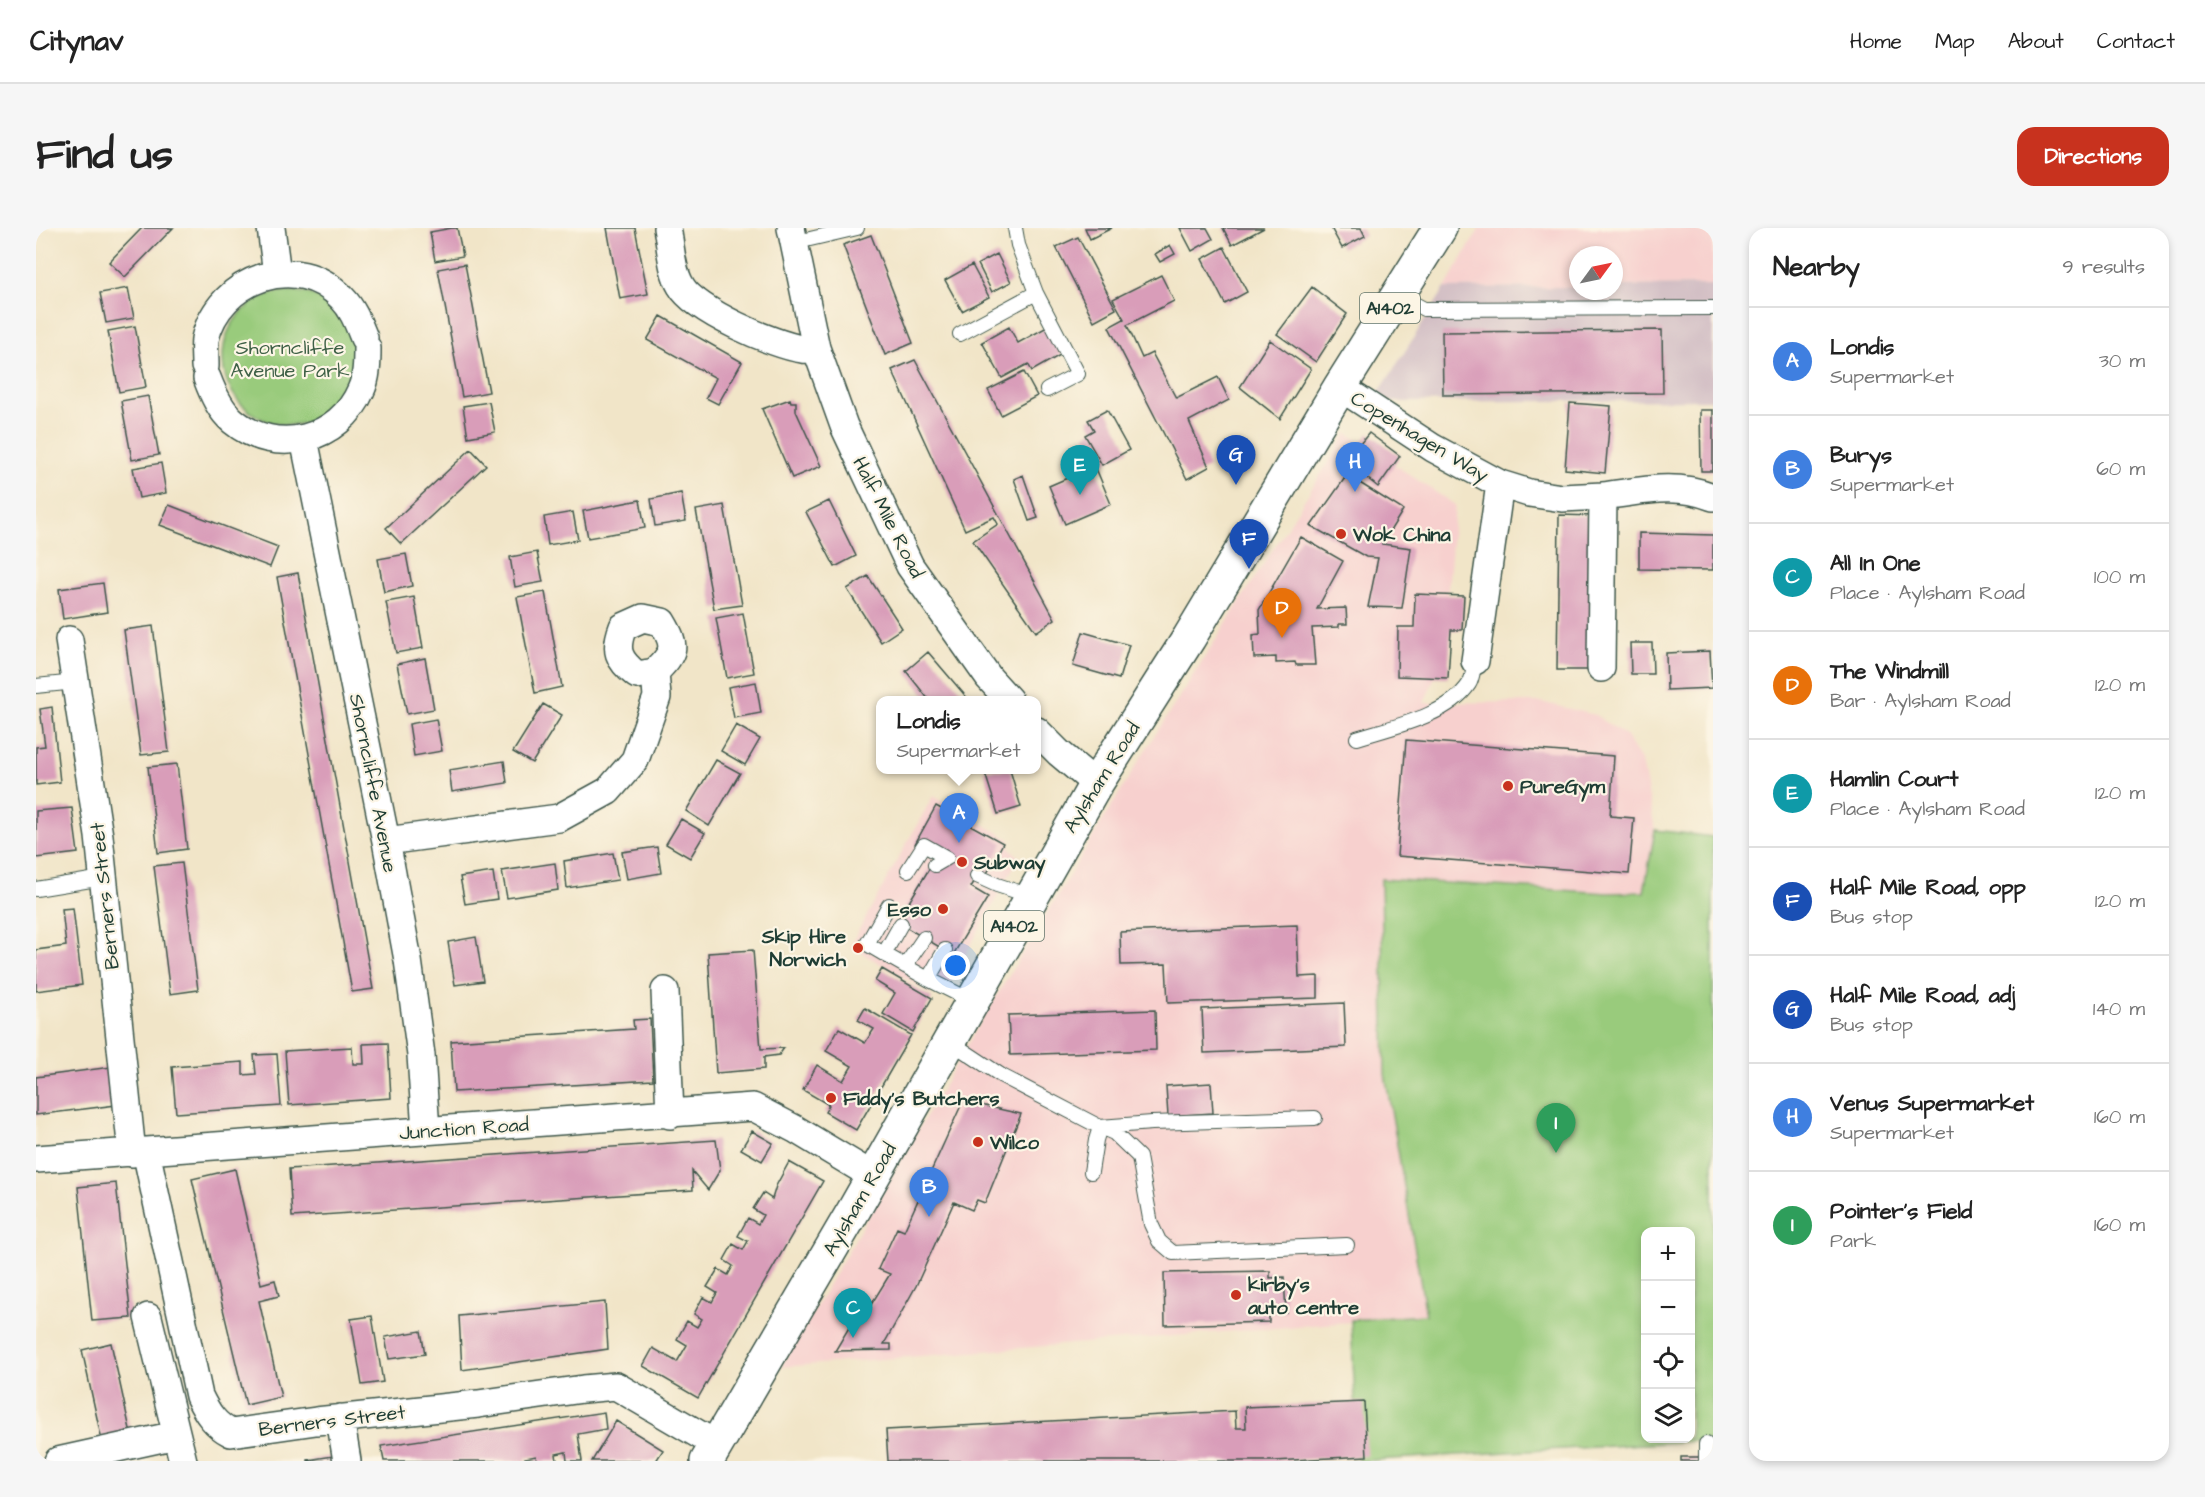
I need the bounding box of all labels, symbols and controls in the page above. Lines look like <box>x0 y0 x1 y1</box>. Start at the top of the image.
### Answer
text: Citynav <box>30 22 124 61</box>
text: Home <box>1850 27 1902 56</box>
text: Map <box>1935 27 1975 56</box>
text: About <box>2008 27 2064 56</box>
text: Contact <box>2097 27 2175 56</box>
text: Find us <box>36 127 173 185</box>
button: Directions <box>2017 127 2169 186</box>
north arrow <box>1569 246 1623 300</box>
text: Nearby <box>1773 249 1860 285</box>
text: 9 results <box>2062 253 2145 281</box>
road number: A1402 <box>1360 293 1420 323</box>
text: Londis <box>1830 332 1894 363</box>
park label: Shorncliffe Avenue Park <box>230 334 350 385</box>
text: A <box>1786 347 1799 375</box>
text: 30 m <box>2099 347 2145 375</box>
text: Supermarket <box>1830 363 1954 391</box>
street label: Copenhagen Way <box>1345 385 1494 490</box>
pin: G <box>1216 436 1256 485</box>
text: Burys <box>1830 440 1892 471</box>
pin: H <box>1336 442 1374 492</box>
pin: E <box>1060 446 1100 495</box>
street label: Half Mile Road <box>845 452 931 583</box>
text: B <box>1785 455 1800 483</box>
text: 60 m <box>2096 455 2145 483</box>
text: Supermarket <box>1830 471 1954 499</box>
pin: F <box>1230 520 1268 569</box>
place label: Wok China <box>1352 521 1451 549</box>
marker: Wok China <box>1334 527 1348 541</box>
text: All In One <box>1830 548 1921 579</box>
text: C <box>1785 563 1800 591</box>
text: 100 m <box>2094 563 2145 591</box>
text: Place · Aylsham Road <box>1830 579 2025 607</box>
pin: D <box>1262 588 1302 638</box>
text: The Windmill <box>1830 656 1949 687</box>
text: D <box>1786 671 1799 699</box>
text: 120 m <box>2095 671 2145 699</box>
text: Bar · Aylsham Road <box>1830 687 2011 715</box>
street label: Shorncliffe Avenue <box>342 691 404 875</box>
popup <box>876 696 1041 774</box>
text: Londis <box>897 706 961 737</box>
street label: Aylsham Road <box>1056 716 1148 839</box>
text: Supermarket <box>897 737 1020 765</box>
text: Hamlin Court <box>1830 764 1958 795</box>
place label: PureGym <box>1520 773 1606 802</box>
marker: PureGym <box>1501 779 1515 793</box>
text: E <box>1787 779 1798 807</box>
text: 120 m <box>2095 779 2145 807</box>
pin: A <box>940 794 978 843</box>
text: Place · Aylsham Road <box>1830 795 2025 823</box>
street label: Berners Street <box>83 821 127 971</box>
place label: Subway <box>973 849 1046 878</box>
marker: Subway <box>955 855 969 869</box>
text: Half Mile Road, opp <box>1830 872 2026 903</box>
text: F <box>1786 887 1799 915</box>
text: 120 m <box>2095 887 2145 915</box>
place label: Esso <box>888 896 932 924</box>
marker: Esso <box>936 902 950 916</box>
text: Bus stop <box>1830 903 1913 931</box>
road number: A1402 <box>984 911 1044 941</box>
place label: Skip Hire Norwich <box>761 923 847 974</box>
marker: Skip Hire Norwich <box>851 941 865 955</box>
your location <box>941 951 970 980</box>
text: Half Mile Road, adj <box>1830 980 2015 1011</box>
text: G <box>1786 995 1799 1023</box>
text: 140 m <box>2093 995 2145 1023</box>
text: Bus stop <box>1830 1011 1913 1039</box>
place label: Fiddy's Butchers <box>843 1085 1000 1114</box>
text: Venus Supermarket <box>1830 1088 2034 1119</box>
marker: Fiddy's Butchers <box>824 1091 838 1105</box>
text: H <box>1786 1103 1799 1131</box>
text: 160 m <box>2094 1103 2145 1131</box>
pin: I <box>1536 1104 1576 1153</box>
street label: Junction Road <box>398 1111 530 1147</box>
text: Supermarket <box>1830 1119 1954 1147</box>
place label: Wilco <box>989 1129 1040 1157</box>
marker: Wilco <box>971 1135 985 1149</box>
street label: Aylsham Road <box>816 1138 904 1262</box>
pin: B <box>910 1168 948 1217</box>
text: Pointer's Field <box>1830 1196 1972 1227</box>
text: I <box>1791 1211 1794 1239</box>
text: 160 m <box>2094 1211 2145 1239</box>
map controls <box>1641 1227 1695 1443</box>
button: + <box>1641 1227 1695 1281</box>
text: Park <box>1830 1227 1876 1255</box>
place label: kirby's auto centre <box>1247 1271 1359 1322</box>
button: − <box>1641 1281 1695 1335</box>
pin: C <box>834 1288 872 1338</box>
marker: kirby's auto centre <box>1229 1288 1243 1302</box>
button: locate <box>1641 1335 1695 1389</box>
button: layers <box>1641 1389 1695 1443</box>
street label: Berners Street <box>257 1398 407 1444</box>

